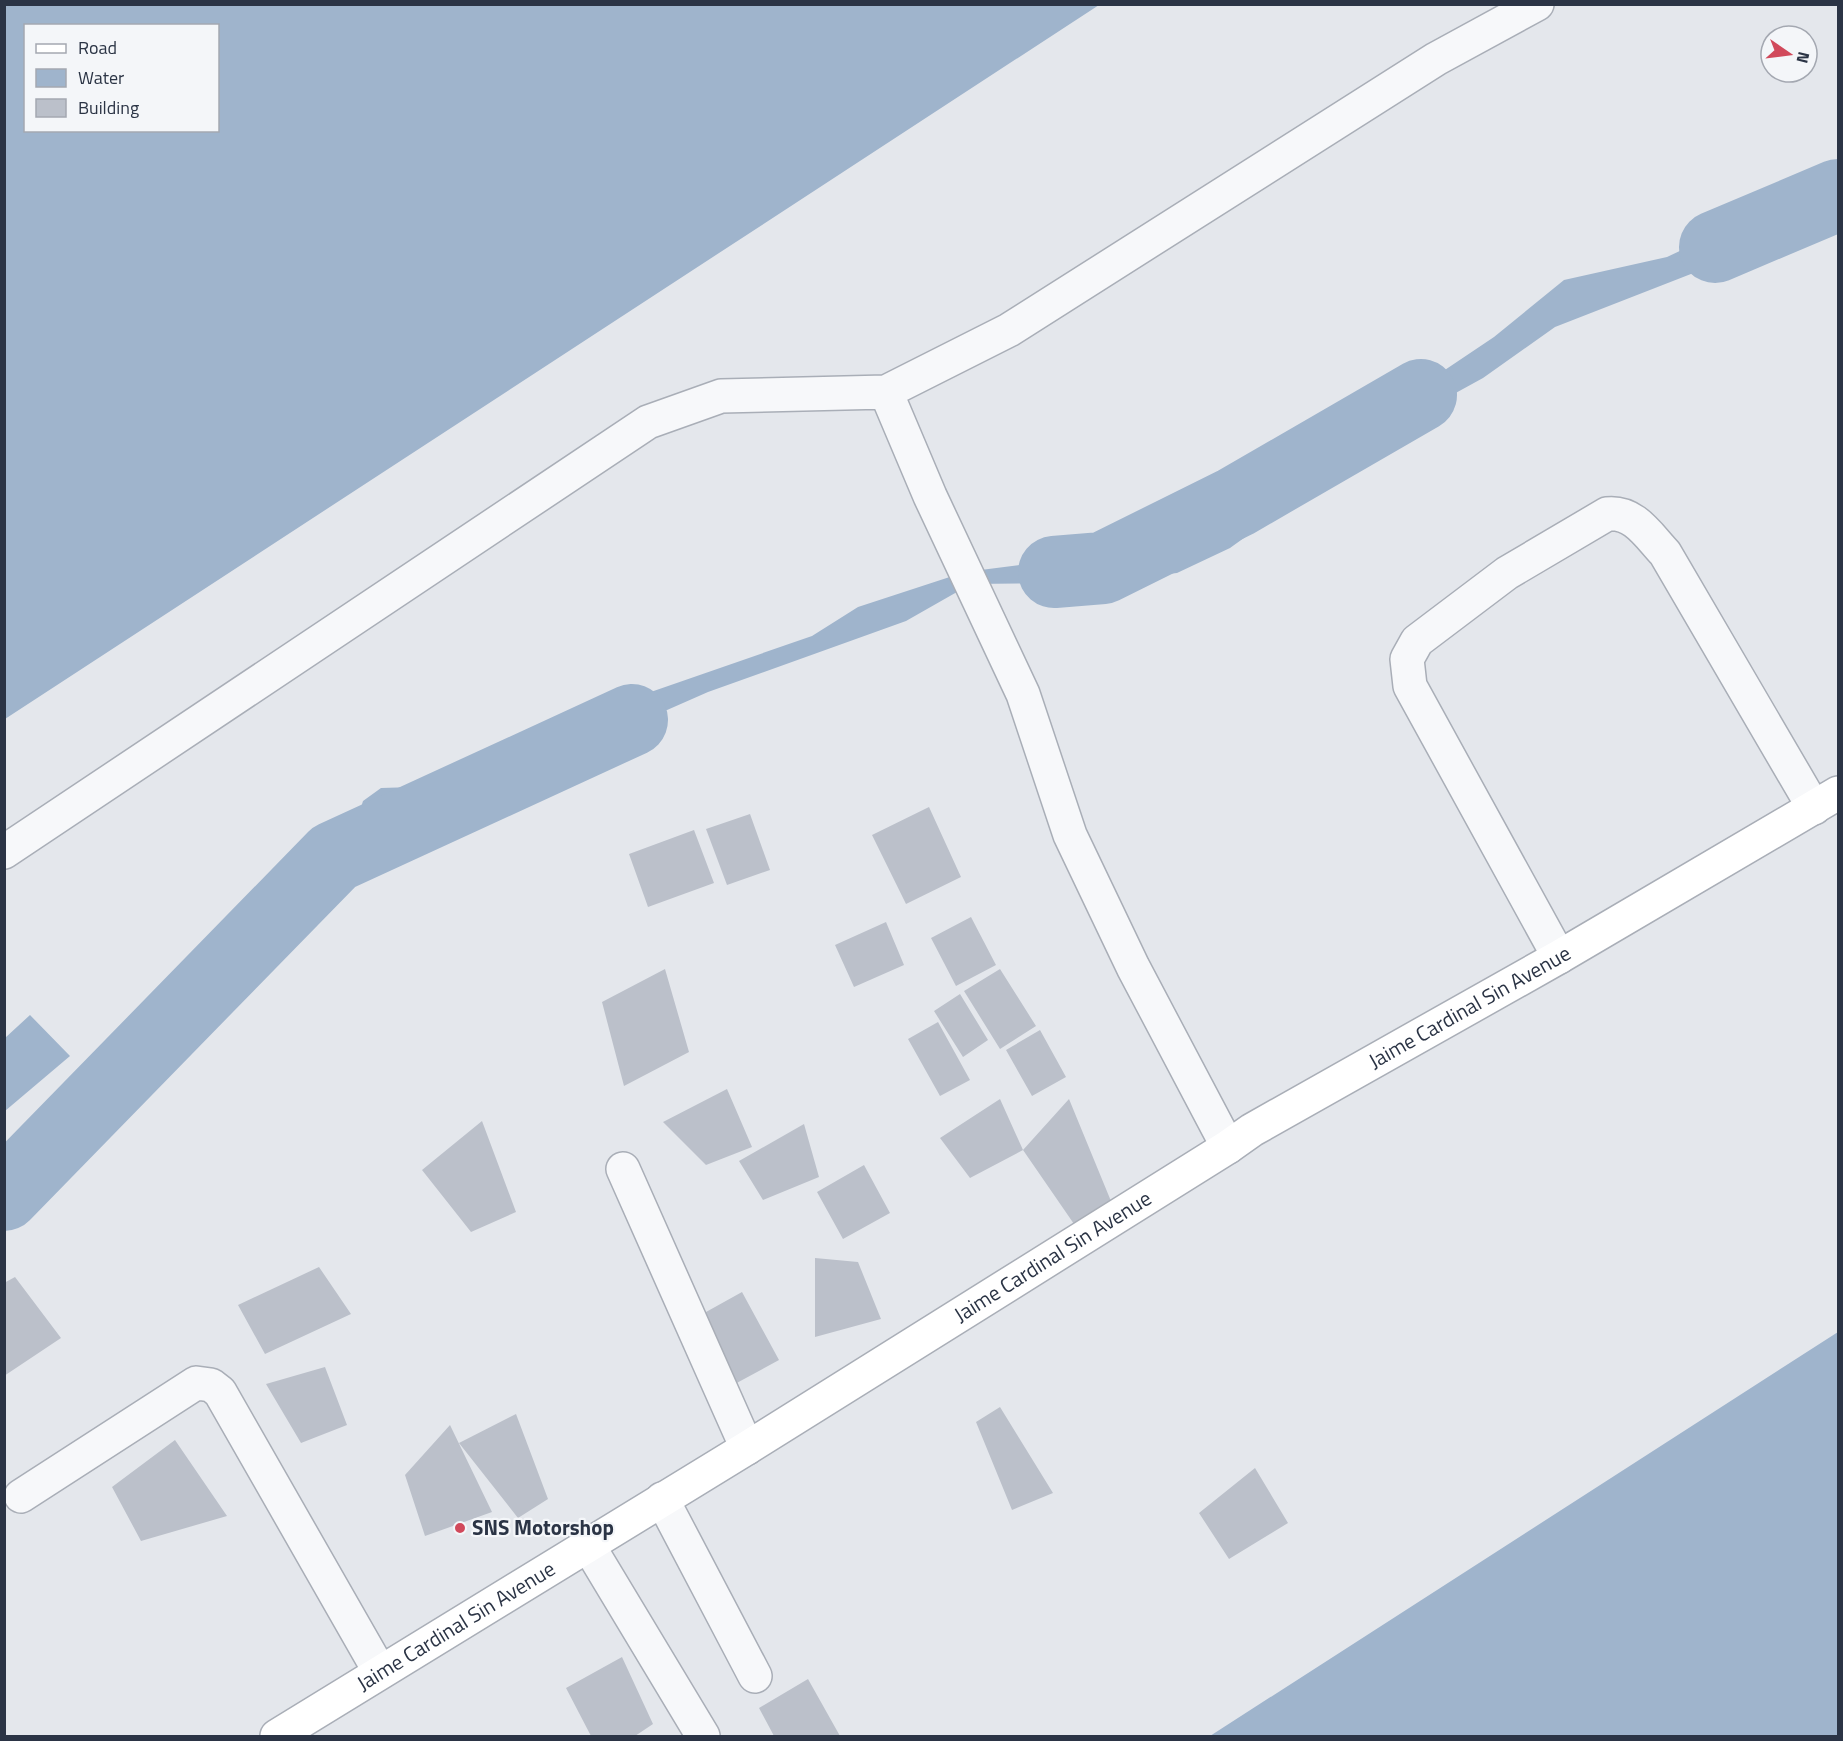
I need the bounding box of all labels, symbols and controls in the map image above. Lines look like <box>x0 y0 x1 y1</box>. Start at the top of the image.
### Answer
legend <box>24 24 219 132</box>
north arrow <box>1759 24 1819 84</box>
text: Road <box>78 34 117 61</box>
text: N <box>1791 49 1817 66</box>
text: Water <box>78 64 124 91</box>
text: Building <box>78 94 139 121</box>
street label: Jaime Cardinal Sin Avenue <box>1362 937 1576 1076</box>
street label: Jaime Cardinal Sin Avenue <box>947 1182 1157 1330</box>
place label: SNS Motorshop <box>472 1511 614 1543</box>
marker: SNS Motorshop <box>453 1521 467 1535</box>
street label: Jaime Cardinal Sin Avenue <box>350 1552 561 1699</box>

